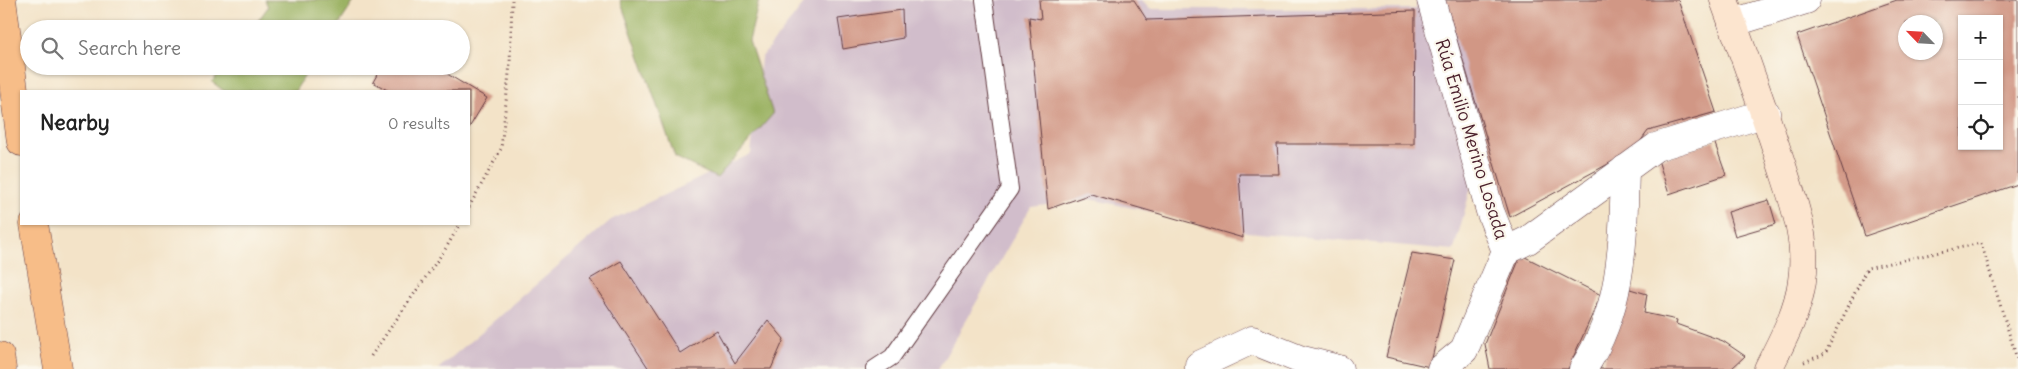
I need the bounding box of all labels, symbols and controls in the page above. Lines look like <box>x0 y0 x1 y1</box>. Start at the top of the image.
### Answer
north arrow <box>1898 15 1943 60</box>
map controls <box>1958 15 2003 150</box>
button: + <box>1958 15 2003 60</box>
search box <box>20 20 470 75</box>
icon: search <box>38 34 66 62</box>
text: Search here <box>78 36 181 60</box>
street label: Rúa Emilio Merino Losada <box>1431 36 1513 242</box>
button: − <box>1958 60 2003 105</box>
button: locate <box>1958 105 2003 150</box>
text: Nearby <box>40 109 110 136</box>
text: 0 results <box>388 113 450 133</box>

